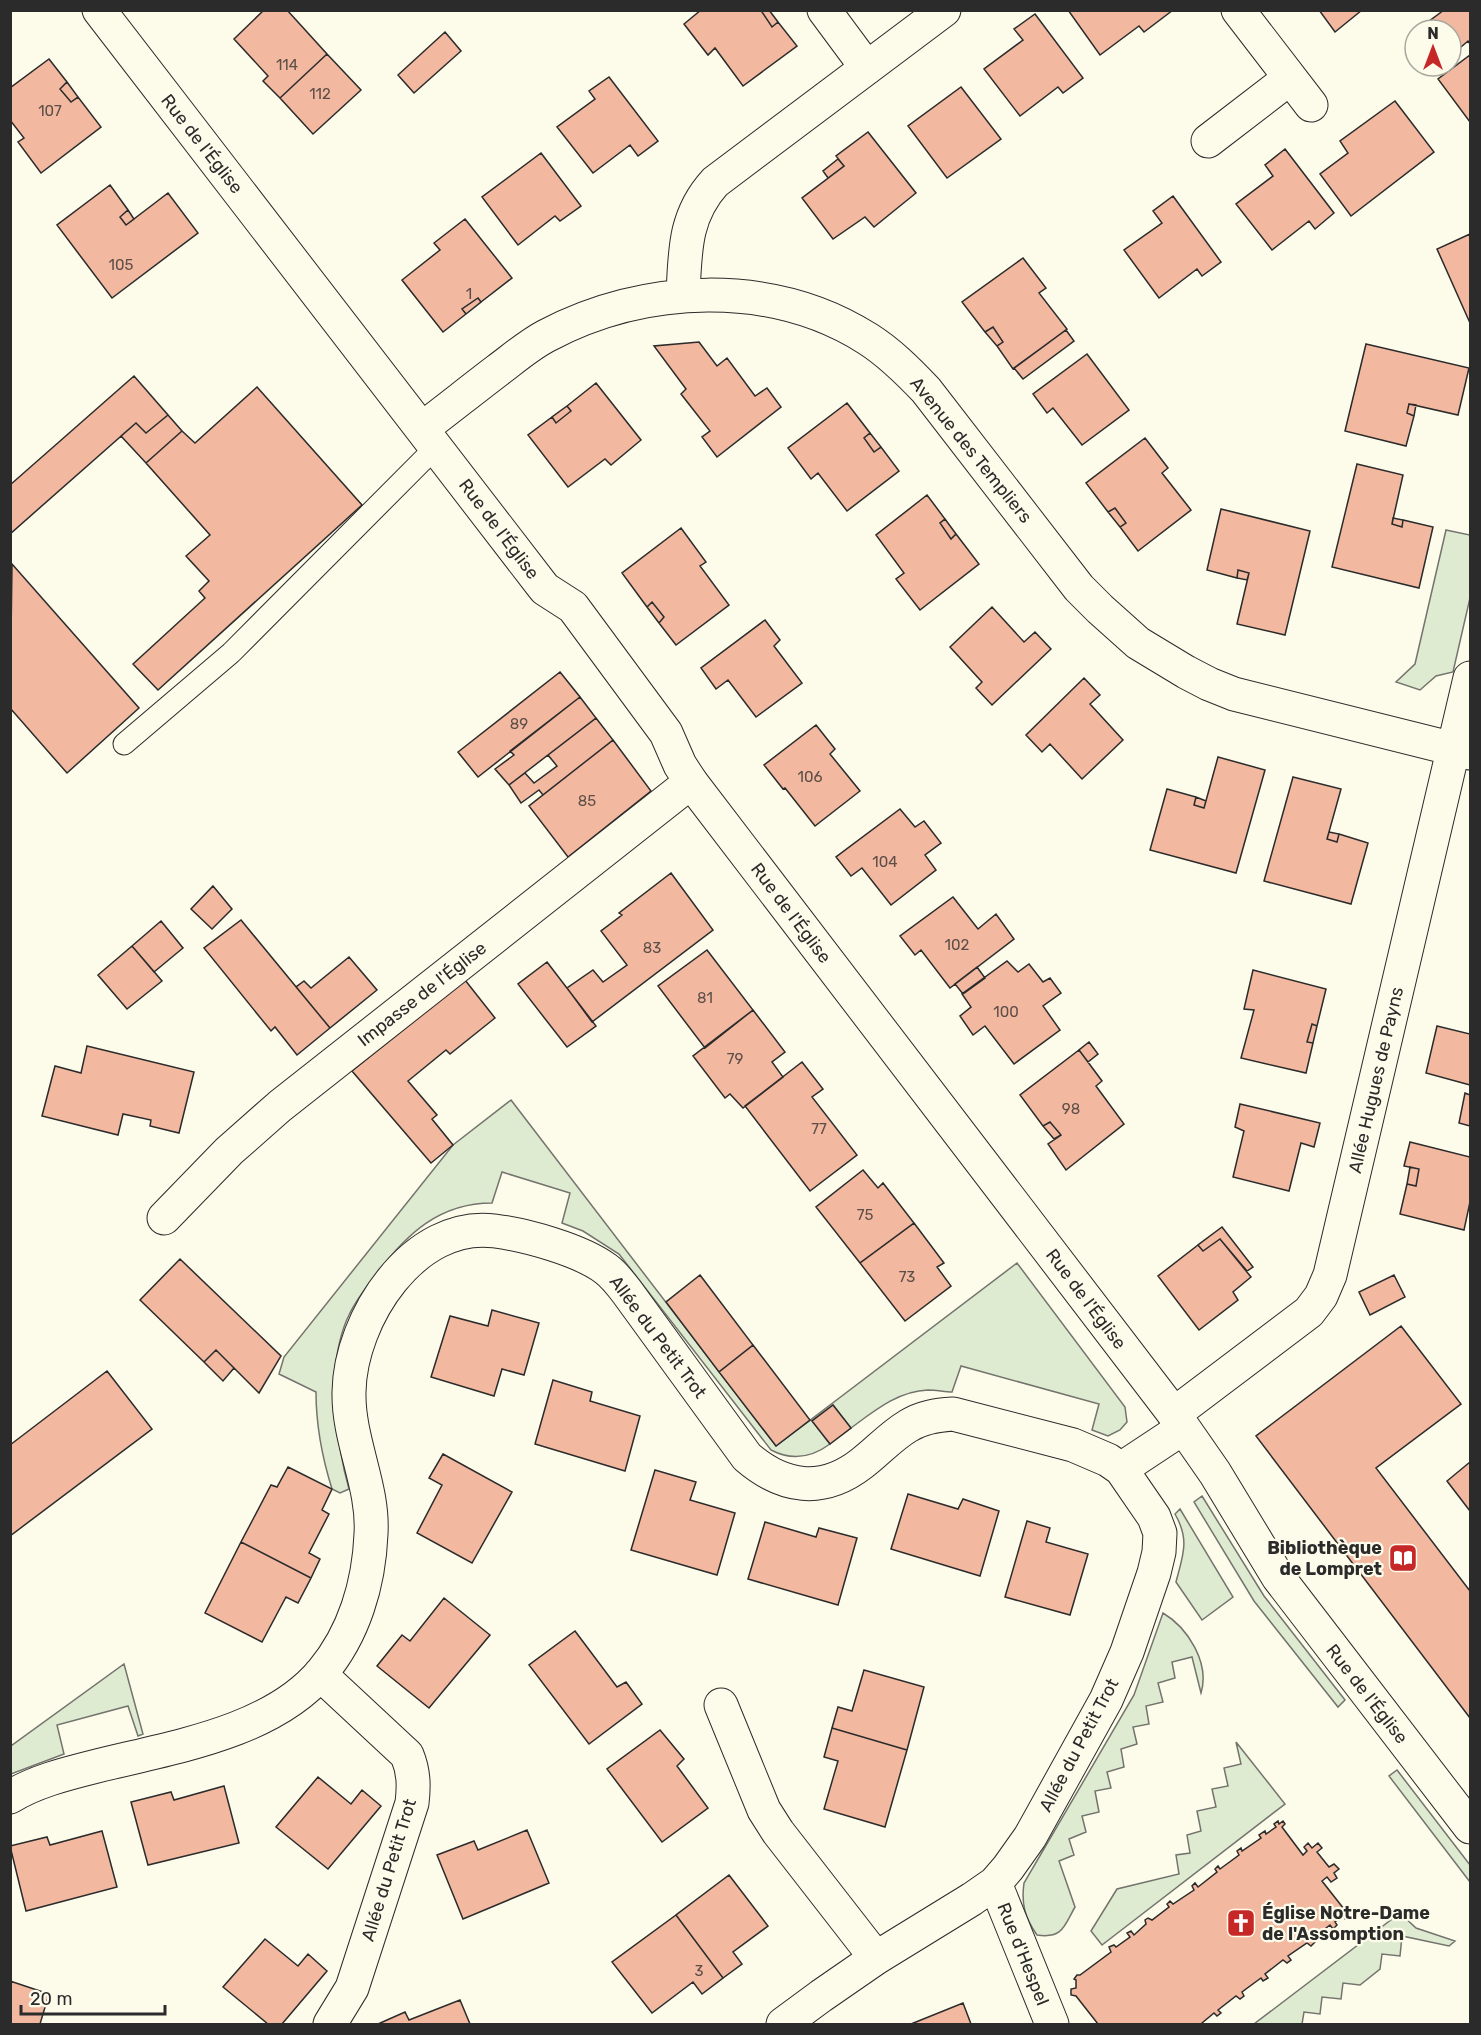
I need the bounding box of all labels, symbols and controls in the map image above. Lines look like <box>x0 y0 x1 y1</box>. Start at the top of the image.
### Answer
north arrow <box>1403 18 1463 78</box>
text: N <box>1427 24 1439 43</box>
house number: 114 <box>276 56 298 74</box>
house number: 112 <box>309 85 331 103</box>
street label: Rue de l'Église <box>156 90 248 198</box>
house number: 107 <box>38 102 62 120</box>
house number: 105 <box>109 256 134 274</box>
house number: 1 <box>466 285 472 303</box>
street label: Avenue des Templiers <box>905 372 1037 528</box>
street label: Rue de l'Église <box>454 474 544 584</box>
house number: 89 <box>510 715 528 733</box>
house number: 106 <box>798 768 823 786</box>
house number: 85 <box>578 792 596 810</box>
house number: 104 <box>872 853 898 871</box>
street label: Rue de l'Église <box>746 858 836 968</box>
house number: 102 <box>945 936 970 954</box>
street label: Impasse de l'Église <box>353 937 491 1051</box>
house number: 83 <box>643 939 661 957</box>
street label: Allée Hugues de Payns <box>1344 985 1408 1175</box>
house number: 81 <box>697 989 713 1007</box>
house number: 100 <box>993 1003 1019 1021</box>
house number: 79 <box>727 1050 743 1068</box>
house number: 98 <box>1062 1100 1080 1118</box>
house number: 77 <box>811 1120 827 1138</box>
house number: 75 <box>857 1206 873 1224</box>
street label: Rue de l'Église <box>1041 1244 1131 1354</box>
house number: 73 <box>899 1268 915 1286</box>
street label: Allée du Petit Trot <box>605 1271 711 1403</box>
place label: Bibliothèque de Lompret <box>1267 1537 1382 1580</box>
library icon: Bibliothèque de Lompret <box>1387 1542 1419 1574</box>
street label: Rue de l'Église <box>1321 1640 1413 1748</box>
street label: Allée du Petit Trot <box>1035 1674 1123 1816</box>
street label: Allée du Petit Trot <box>357 1796 421 1944</box>
street label: Rue d'Hespel <box>992 1899 1054 2009</box>
place label: Église Notre-Dame de l'Assomption <box>1262 1902 1430 1945</box>
church icon: Église Notre-Dame de l'Assomption <box>1225 1907 1257 1939</box>
house number: 3 <box>694 1962 704 1980</box>
scale bar <box>21 1978 165 2016</box>
text: 20 m <box>30 1988 72 2010</box>

